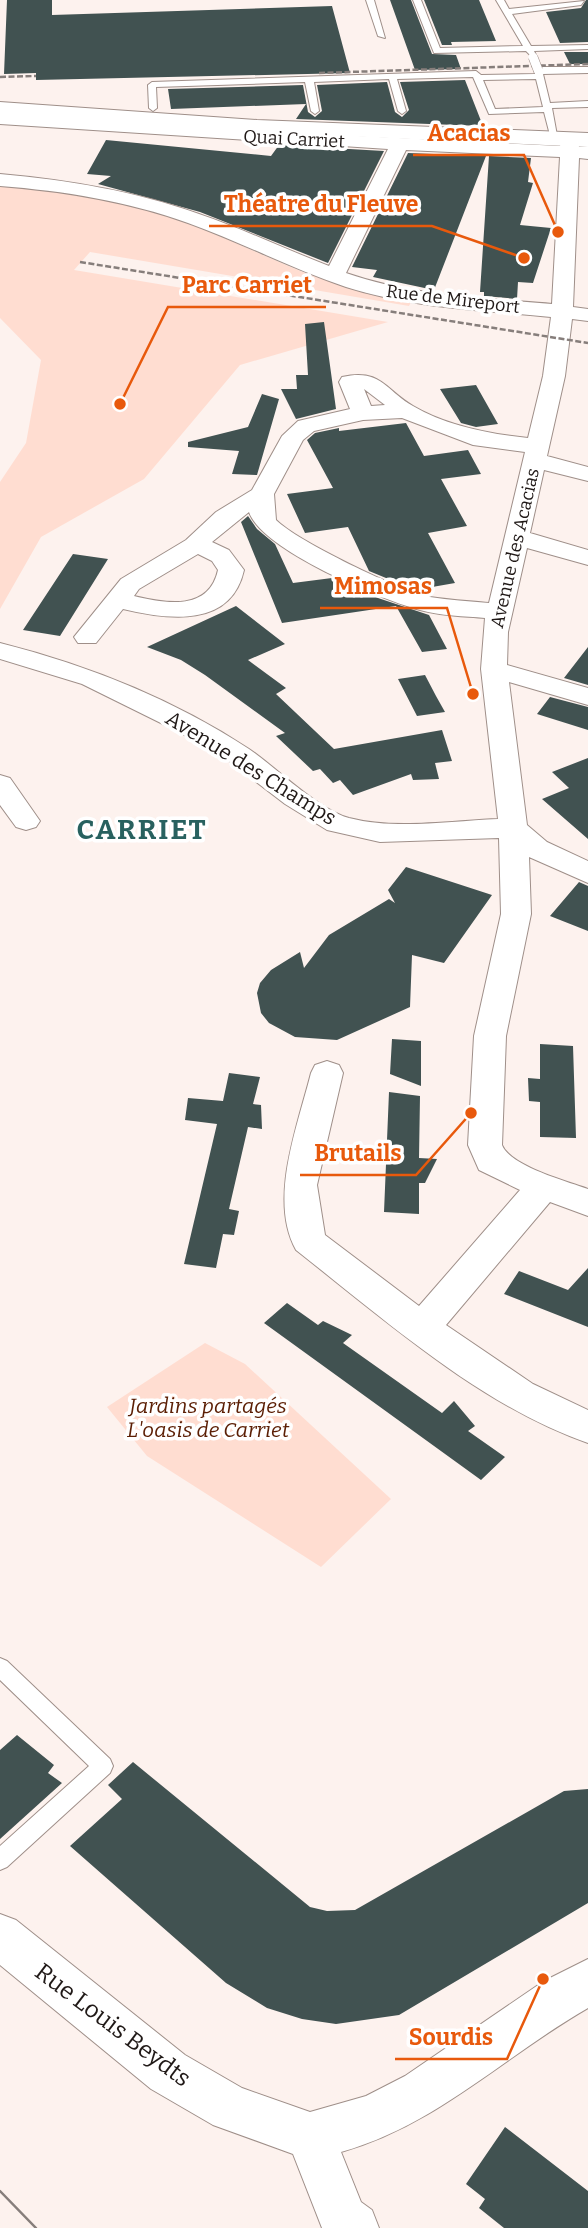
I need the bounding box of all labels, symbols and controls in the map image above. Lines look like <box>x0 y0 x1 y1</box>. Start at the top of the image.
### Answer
callout: Acacias <box>413 111 524 155</box>
text: Acacias <box>427 119 511 147</box>
street label: Quai Carriet <box>243 125 346 153</box>
callout: Théatre du Fleuve <box>209 182 432 226</box>
text: Théatre du Fleuve <box>224 190 418 218</box>
callout: Parc Carriet <box>168 263 326 307</box>
text: Parc Carriet <box>182 271 312 299</box>
street label: Rue de Mireport <box>385 280 522 318</box>
street label: Avenue des Acacias <box>486 466 544 630</box>
callout: Mimosas <box>320 564 447 608</box>
text: Mimosas <box>334 572 432 600</box>
street label: Avenue des Champs <box>161 705 341 831</box>
district label: CARRIET <box>76 813 208 846</box>
callout: Brutails <box>300 1131 416 1175</box>
text: Brutails <box>314 1139 402 1167</box>
park label: Jardins partagés L'oasis de Carriet <box>127 1393 290 1443</box>
street label: Rue Louis Beydts <box>30 1957 196 2093</box>
callout: Sourdis <box>395 2015 507 2059</box>
text: Sourdis <box>409 2023 493 2051</box>

